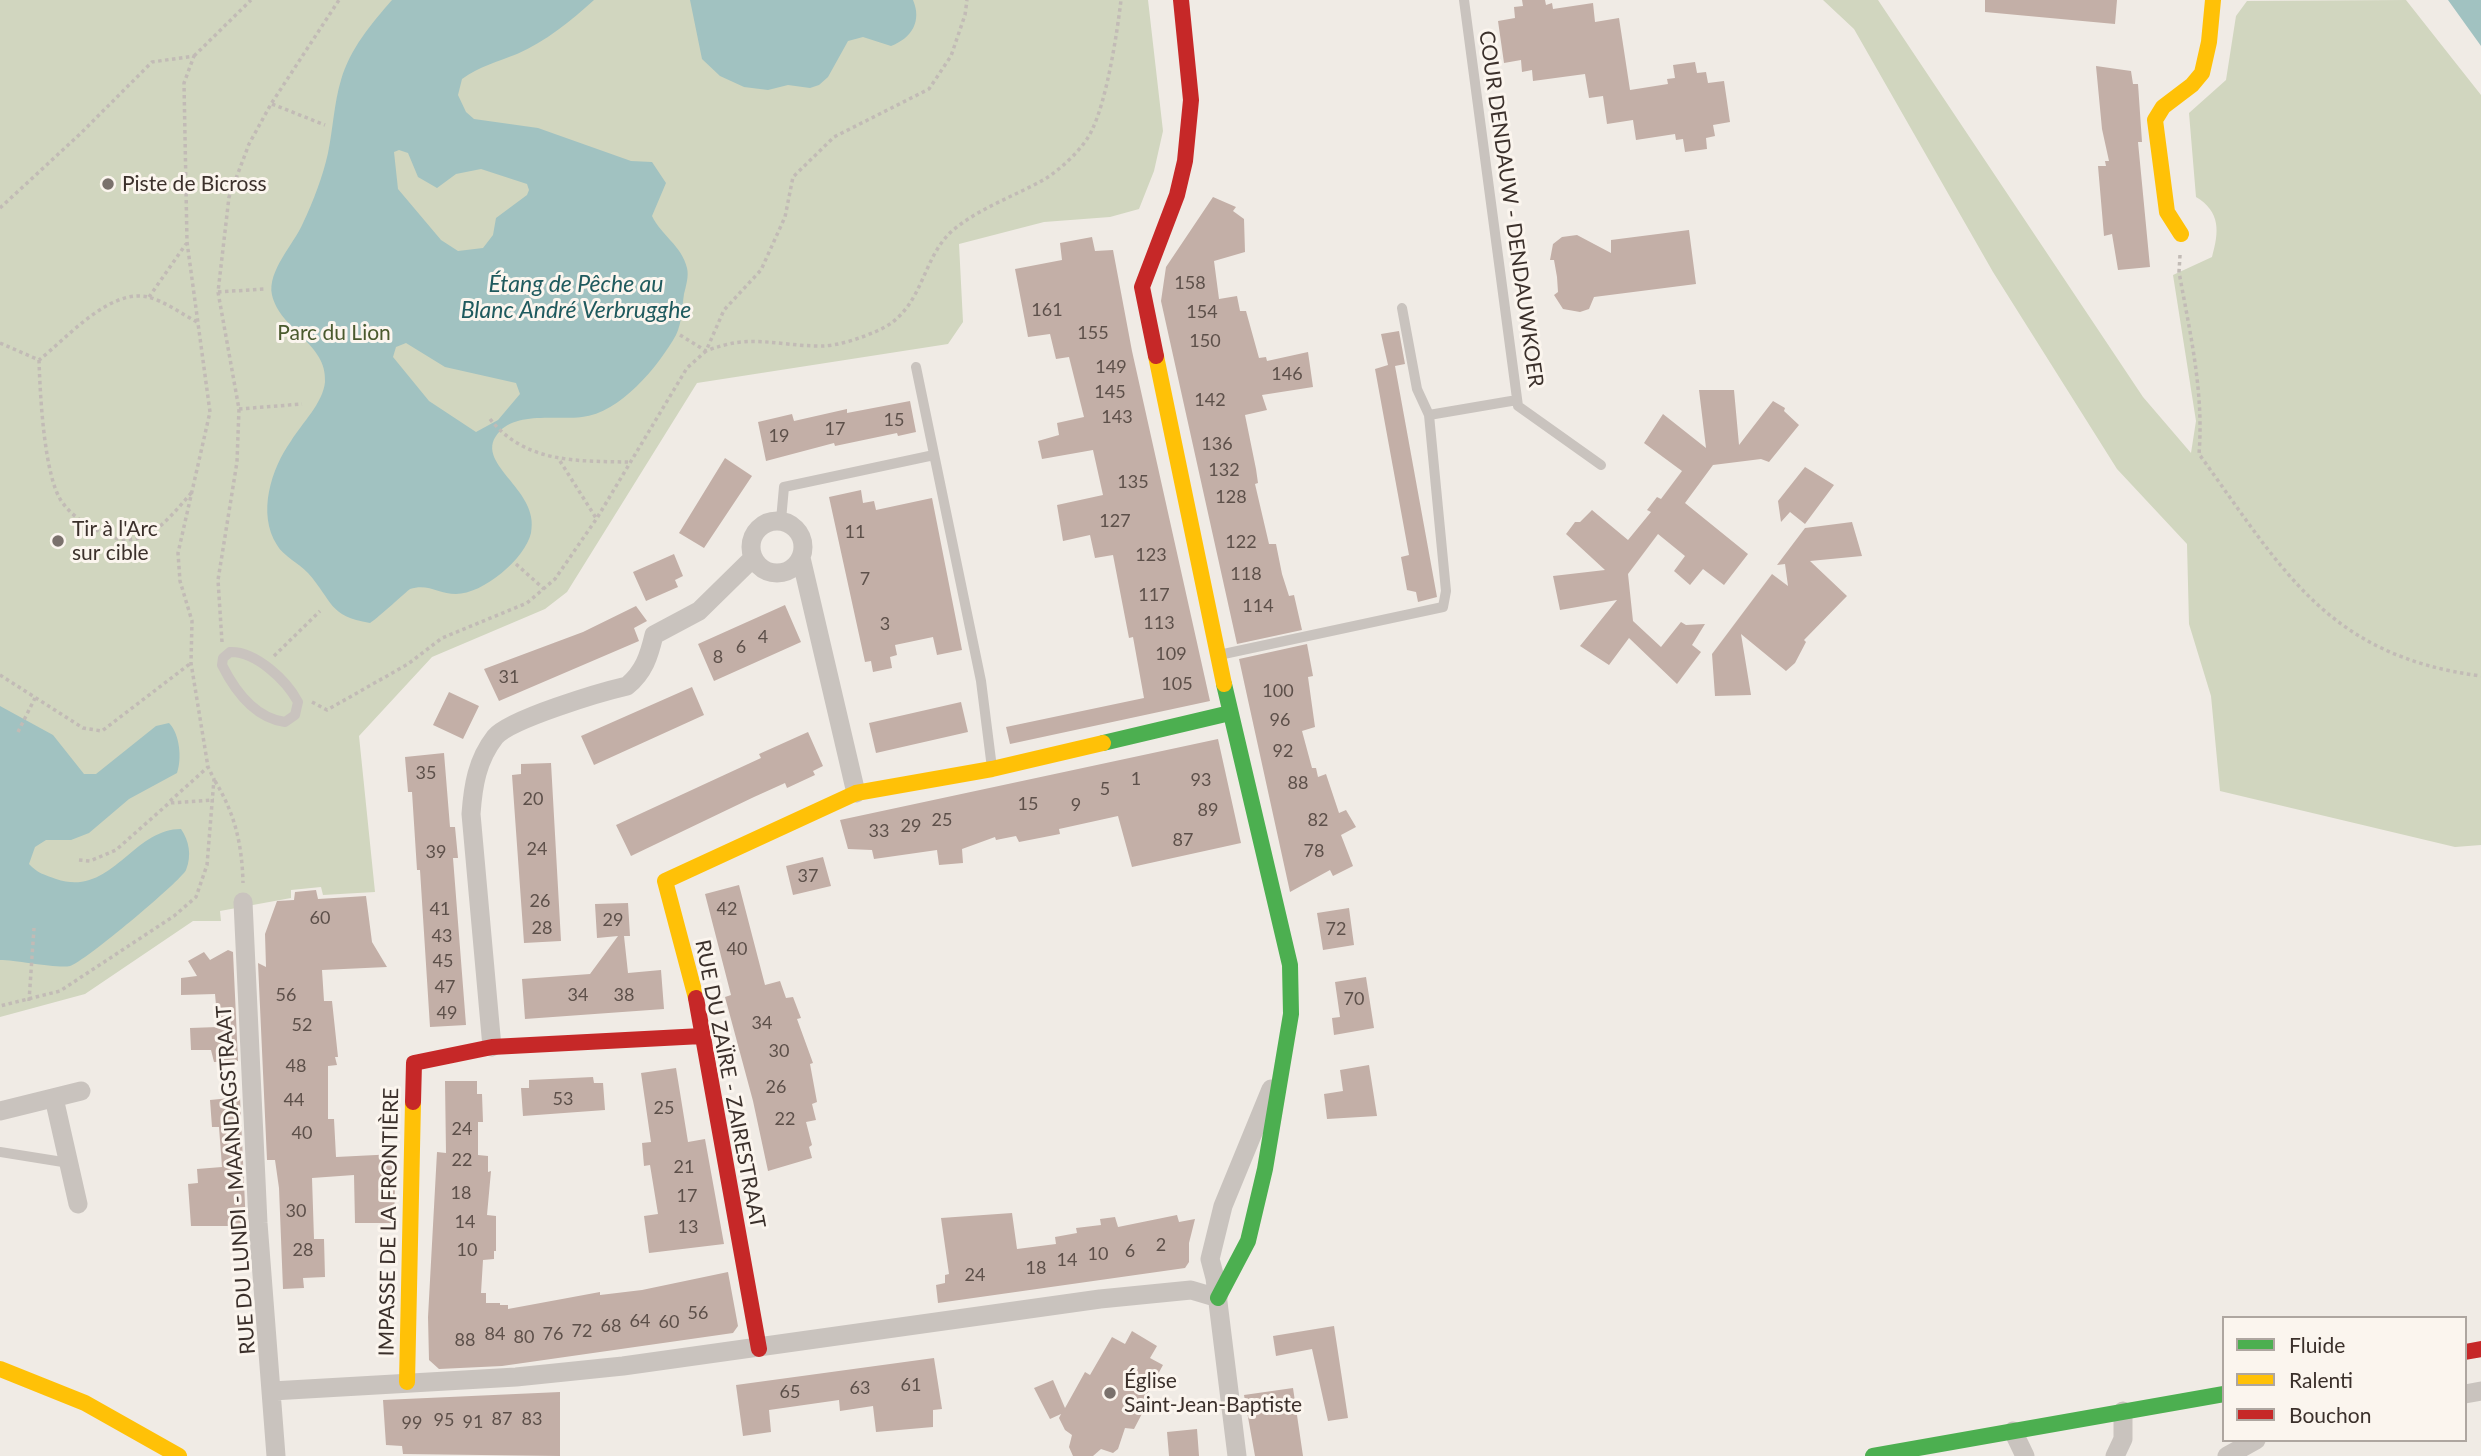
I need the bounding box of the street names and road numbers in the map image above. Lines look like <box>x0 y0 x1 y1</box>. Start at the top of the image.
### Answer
street label: COUR DENDAUW - DENDAUWKOER <box>1473 29 1549 389</box>
street label: RUE DU ZAÏRE - ZAIRESTRAAT <box>690 937 770 1231</box>
street label: RUE DU LUNDI - MAANDAGSTRAAT <box>211 1005 261 1355</box>
street label: IMPASSE DE LA FRONTIÈRE <box>374 1087 404 1357</box>

